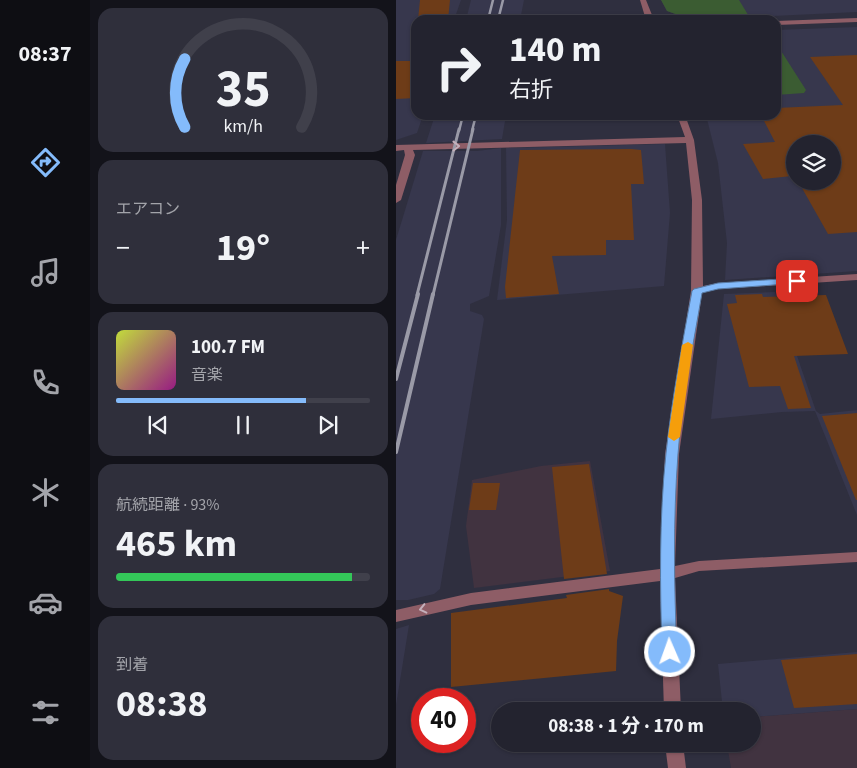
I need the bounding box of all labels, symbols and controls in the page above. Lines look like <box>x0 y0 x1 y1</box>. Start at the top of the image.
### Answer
text: 140 m <box>509 25 601 75</box>
icon: right <box>426 35 491 100</box>
text: 08:37 <box>18 38 72 70</box>
text: 35 <box>216 53 270 127</box>
text: 右折 <box>509 74 553 106</box>
text: km/h <box>223 114 263 139</box>
map controls <box>786 135 841 190</box>
button: layers <box>786 135 841 190</box>
one-way arrow <box>453 141 461 151</box>
icon: directions <box>28 145 63 180</box>
text: エアコン <box>116 198 180 220</box>
text: 19° <box>216 221 270 275</box>
text: − <box>116 228 130 268</box>
text: + <box>356 228 370 268</box>
icon: music <box>28 255 63 290</box>
pin <box>776 260 818 302</box>
icon: arrive <box>783 267 811 295</box>
text: 100.7 FM <box>191 334 265 361</box>
text: 音楽 <box>191 364 223 386</box>
icon: phone <box>28 365 63 400</box>
icon: previous <box>144 411 172 439</box>
icon: pause <box>229 411 257 439</box>
icon: next <box>314 411 342 439</box>
icon: climate <box>28 475 63 510</box>
text: 航続距離 · 93% <box>116 494 219 516</box>
text: 465 km <box>116 517 237 571</box>
icon: car <box>28 585 63 620</box>
one-way arrow <box>418 603 427 614</box>
position arrow <box>643 625 695 677</box>
text: 到着 <box>116 654 148 676</box>
text: 08:38 <box>116 677 208 731</box>
speed limit sign: 40 <box>411 688 476 753</box>
icon: filters <box>28 695 63 730</box>
text: 08:38 · 1 分 · 170 m <box>548 713 704 740</box>

